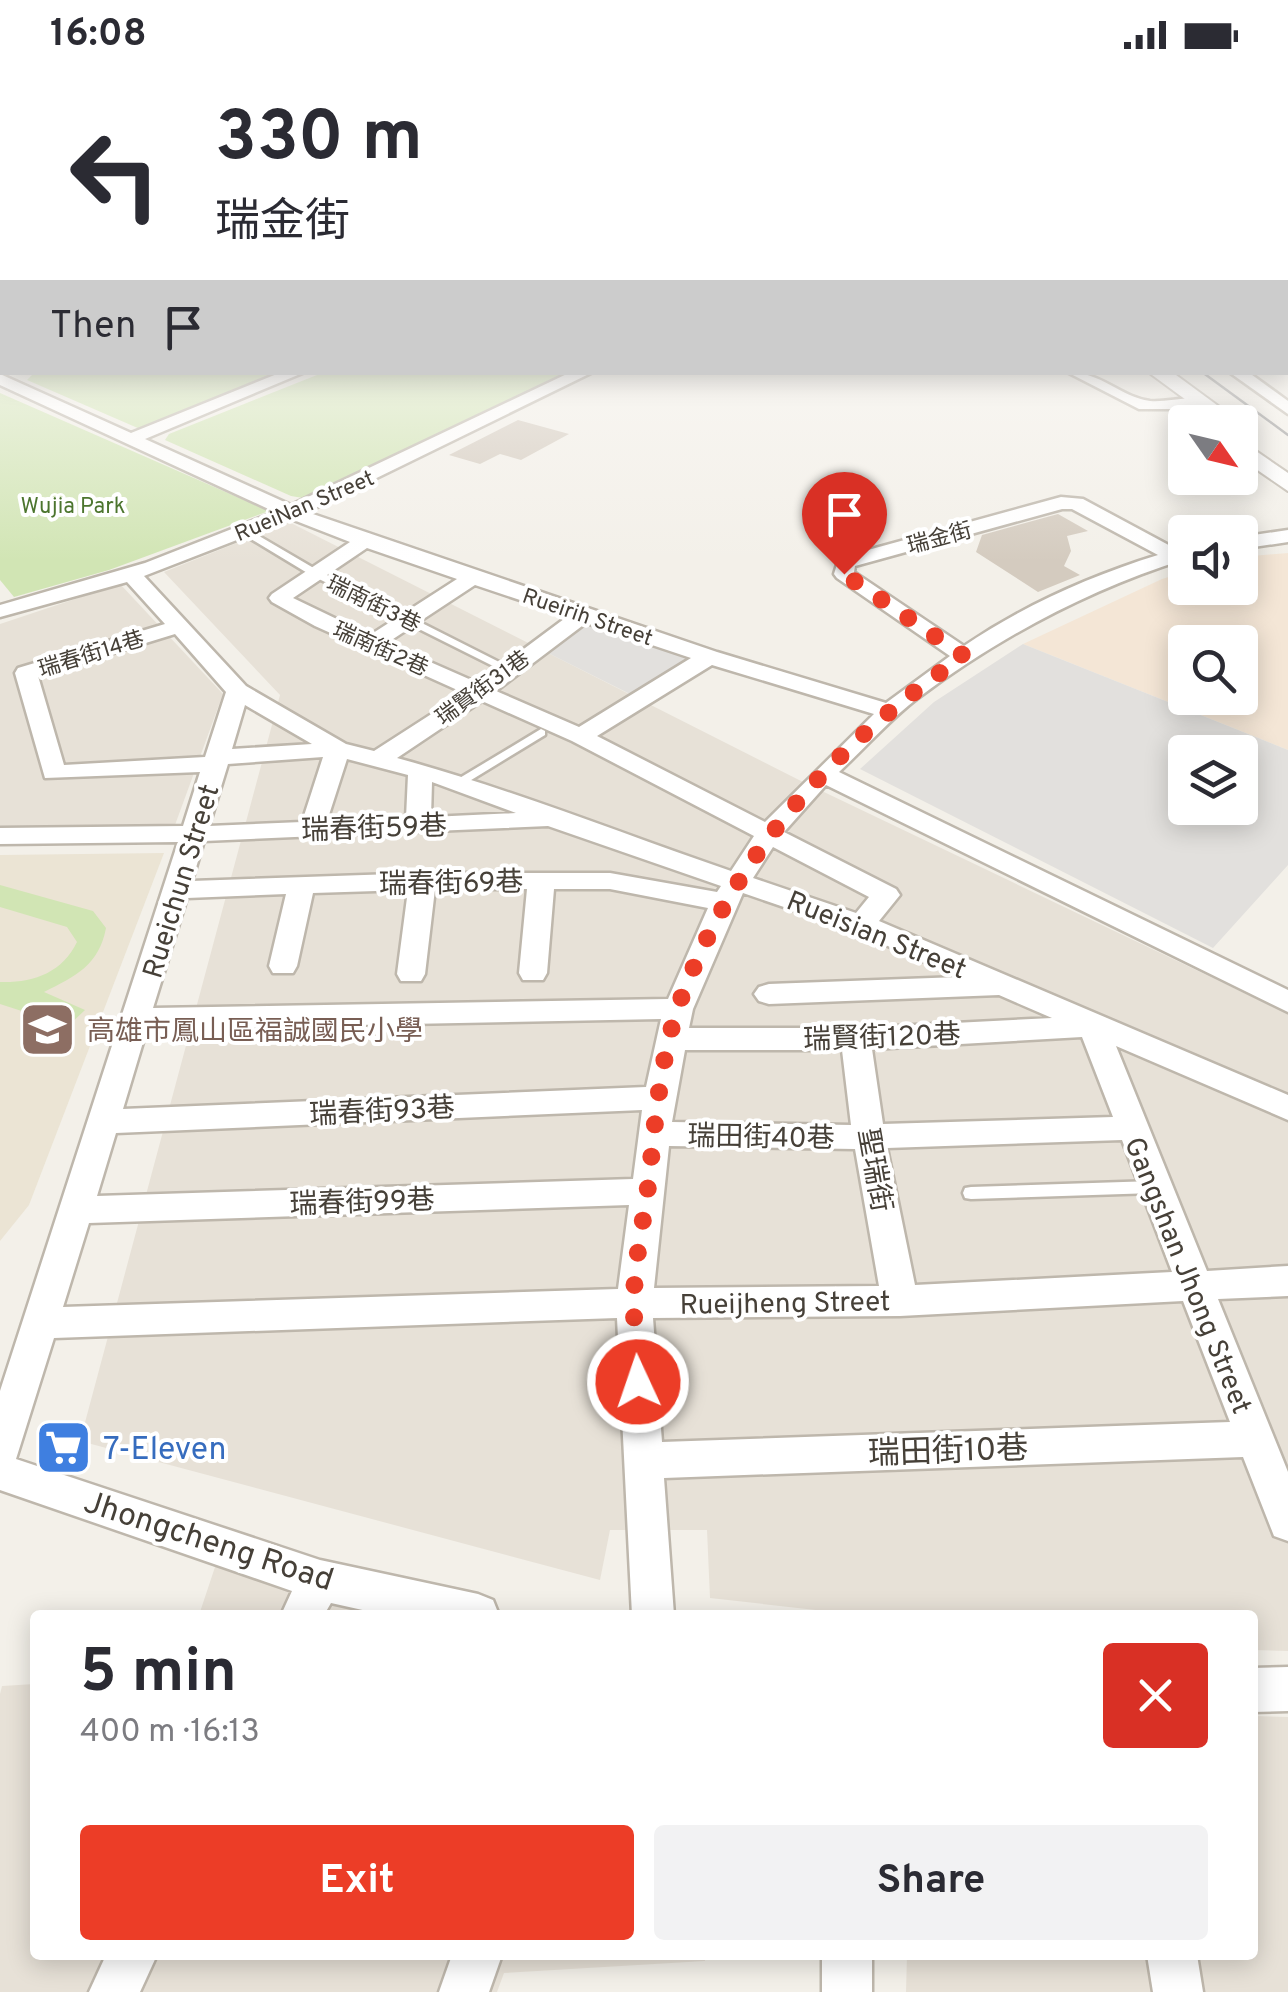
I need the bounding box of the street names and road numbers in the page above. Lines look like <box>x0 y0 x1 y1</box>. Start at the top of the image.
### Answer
street label: RueiNan Street <box>231 466 379 549</box>
street label: 瑞金街 <box>904 518 975 561</box>
street label: 瑞南街3巷 <box>321 571 424 640</box>
street label: Rueirih Street <box>518 583 656 653</box>
street label: 瑞南街2巷 <box>328 617 432 683</box>
street label: 瑞春街14巷 <box>35 626 148 684</box>
street label: 瑞賢街31巷 <box>431 646 536 732</box>
street label: Rueichun Street <box>136 780 229 983</box>
street label: 瑞春街59巷 <box>301 809 448 851</box>
street label: 瑞春街69巷 <box>379 866 524 904</box>
street label: Rueisian Street <box>781 884 971 989</box>
street label: 瑞賢街120巷 <box>803 1018 961 1060</box>
street label: 瑞春街93巷 <box>309 1091 456 1135</box>
street label: 瑞田街40巷 <box>687 1120 835 1158</box>
street label: 聖瑞街 <box>848 1126 898 1215</box>
street label: Gangshan Jhong Street <box>1114 1132 1258 1420</box>
street label: 瑞春街99巷 <box>289 1183 435 1225</box>
street label: Rueijheng Street <box>679 1285 891 1325</box>
street label: 瑞田街10巷 <box>867 1430 1029 1476</box>
street label: Jhongcheng Road <box>78 1484 338 1602</box>

